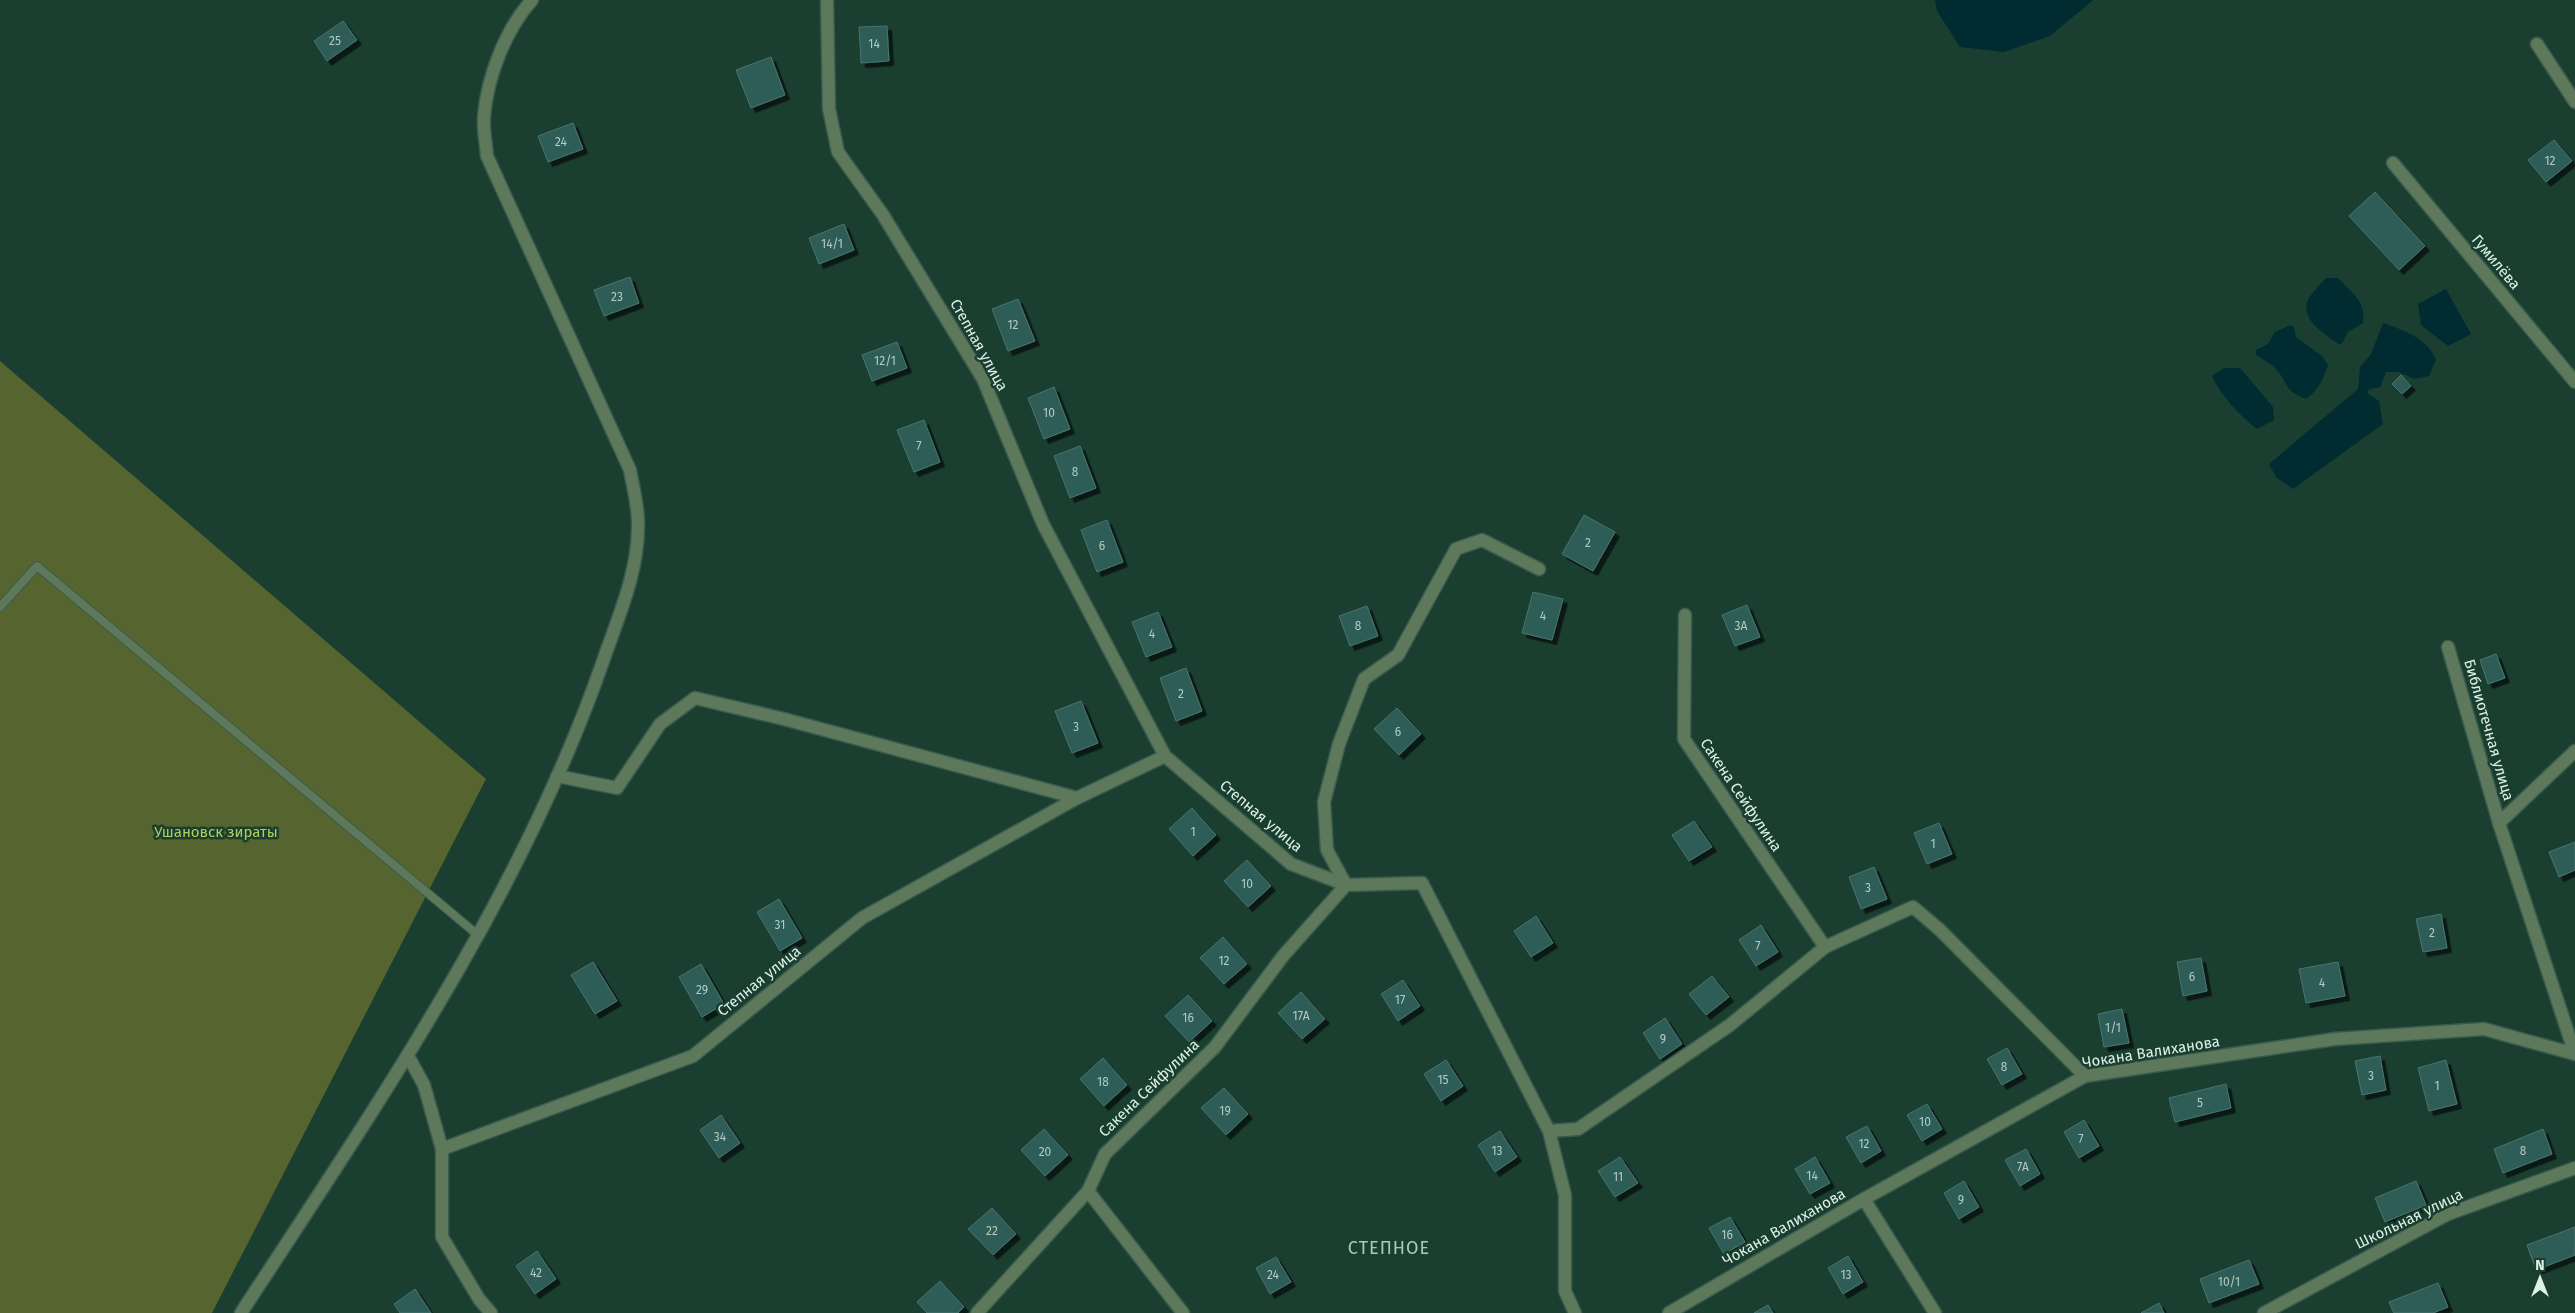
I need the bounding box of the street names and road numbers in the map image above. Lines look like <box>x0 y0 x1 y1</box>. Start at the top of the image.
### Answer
street label: Гумилёва <box>2468 231 2524 293</box>
street label: Степная улица <box>946 296 1012 394</box>
street label: Библиотечная улица <box>2460 657 2518 803</box>
street label: Сакена Сейфулина <box>1696 735 1786 855</box>
street label: Степная улица <box>1216 776 1306 856</box>
street label: Степная улица <box>714 942 804 1020</box>
street label: Чокана Валиханова <box>2081 1032 2221 1072</box>
street label: Сакена Сейфулина <box>1095 1035 1203 1141</box>
street label: Чокана Валиханова <box>1719 1184 1849 1270</box>
street label: Школьная улица <box>2352 1185 2466 1253</box>

